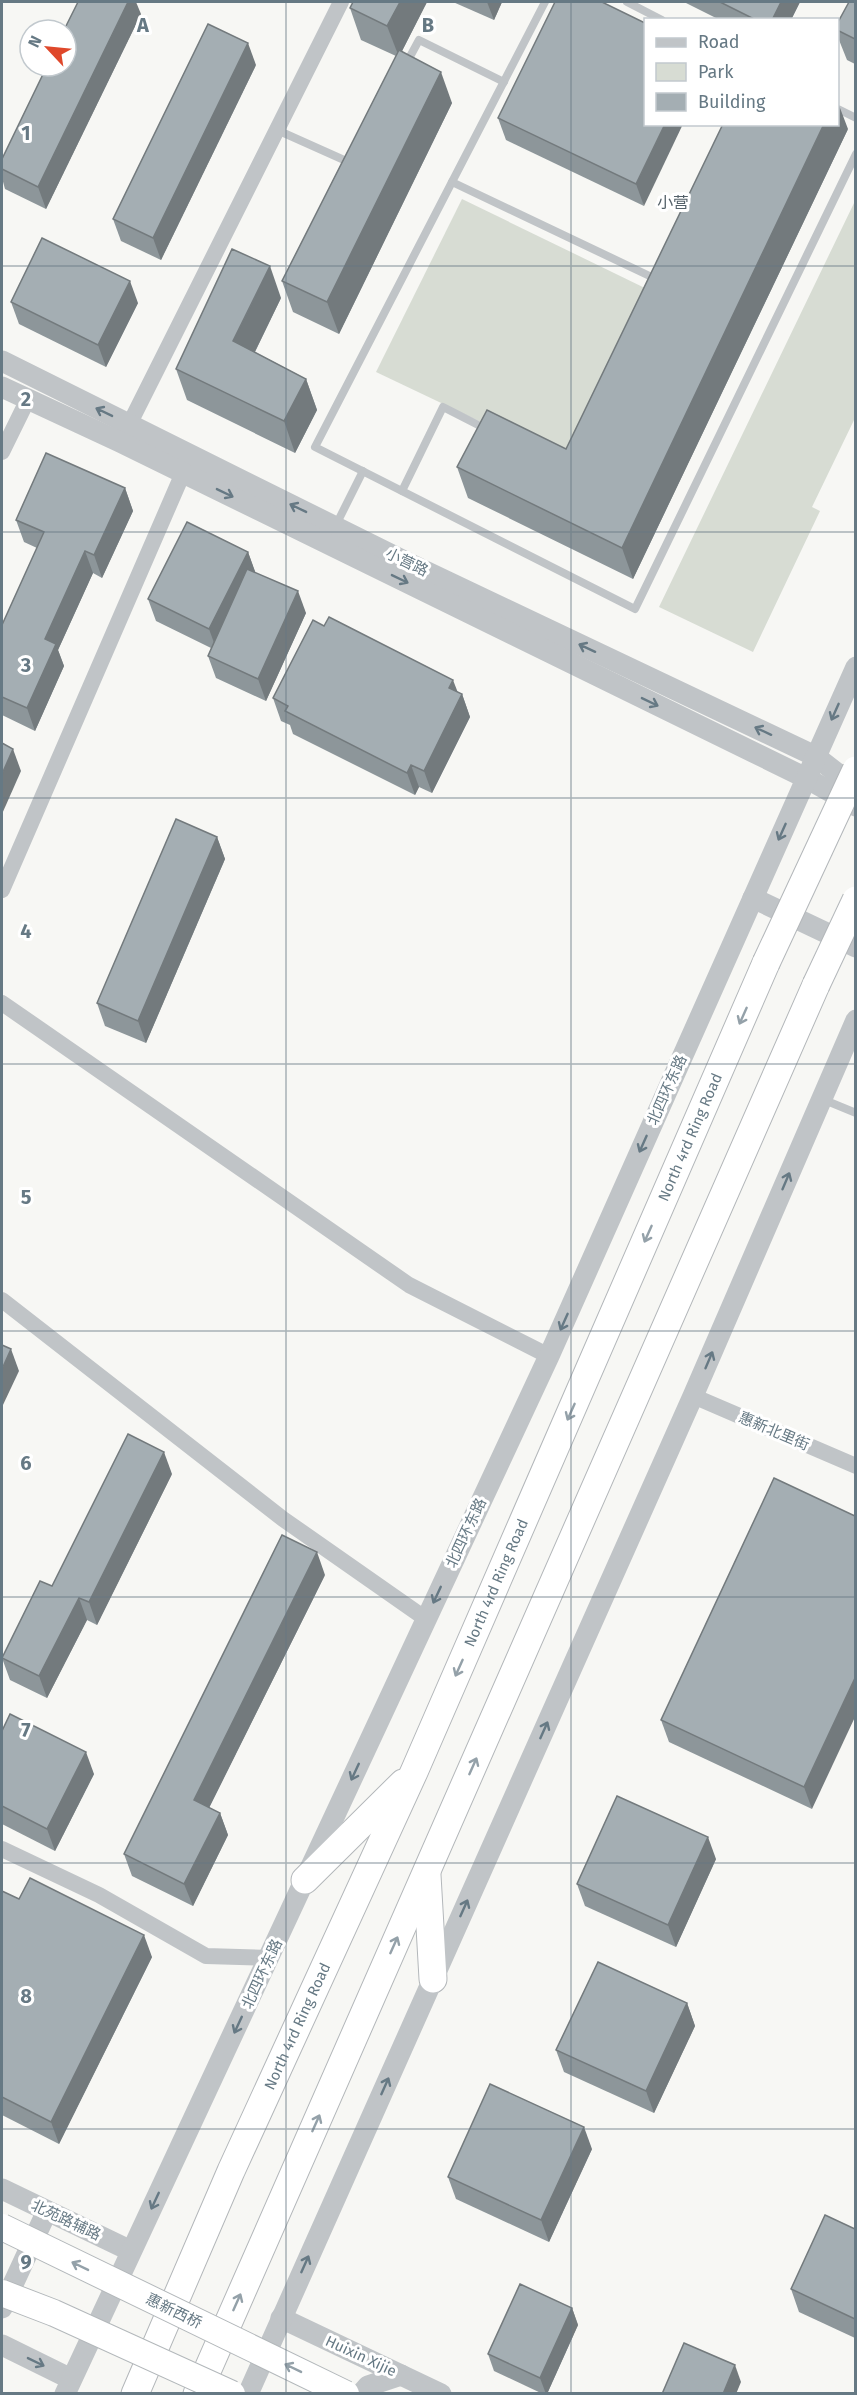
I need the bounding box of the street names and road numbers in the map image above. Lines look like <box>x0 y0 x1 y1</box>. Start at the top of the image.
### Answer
street label: 小营路 <box>383 544 431 580</box>
street label: 北四环东路 <box>644 1052 690 1128</box>
street label: North 4rd Ring Road <box>654 1070 726 1204</box>
street label: 惠新北里街 <box>736 1408 812 1454</box>
street label: 北四环东路 <box>442 1495 490 1571</box>
street label: North 4rd Ring Road <box>461 1516 532 1650</box>
street label: 北四环东路 <box>238 1936 286 2012</box>
street label: North 4rd Ring Road <box>260 1960 334 2093</box>
street label: 北苑路辅路 <box>28 2196 104 2244</box>
street label: 惠新西桥 <box>143 2290 205 2332</box>
street label: Huixin Xijie <box>323 2332 399 2380</box>

